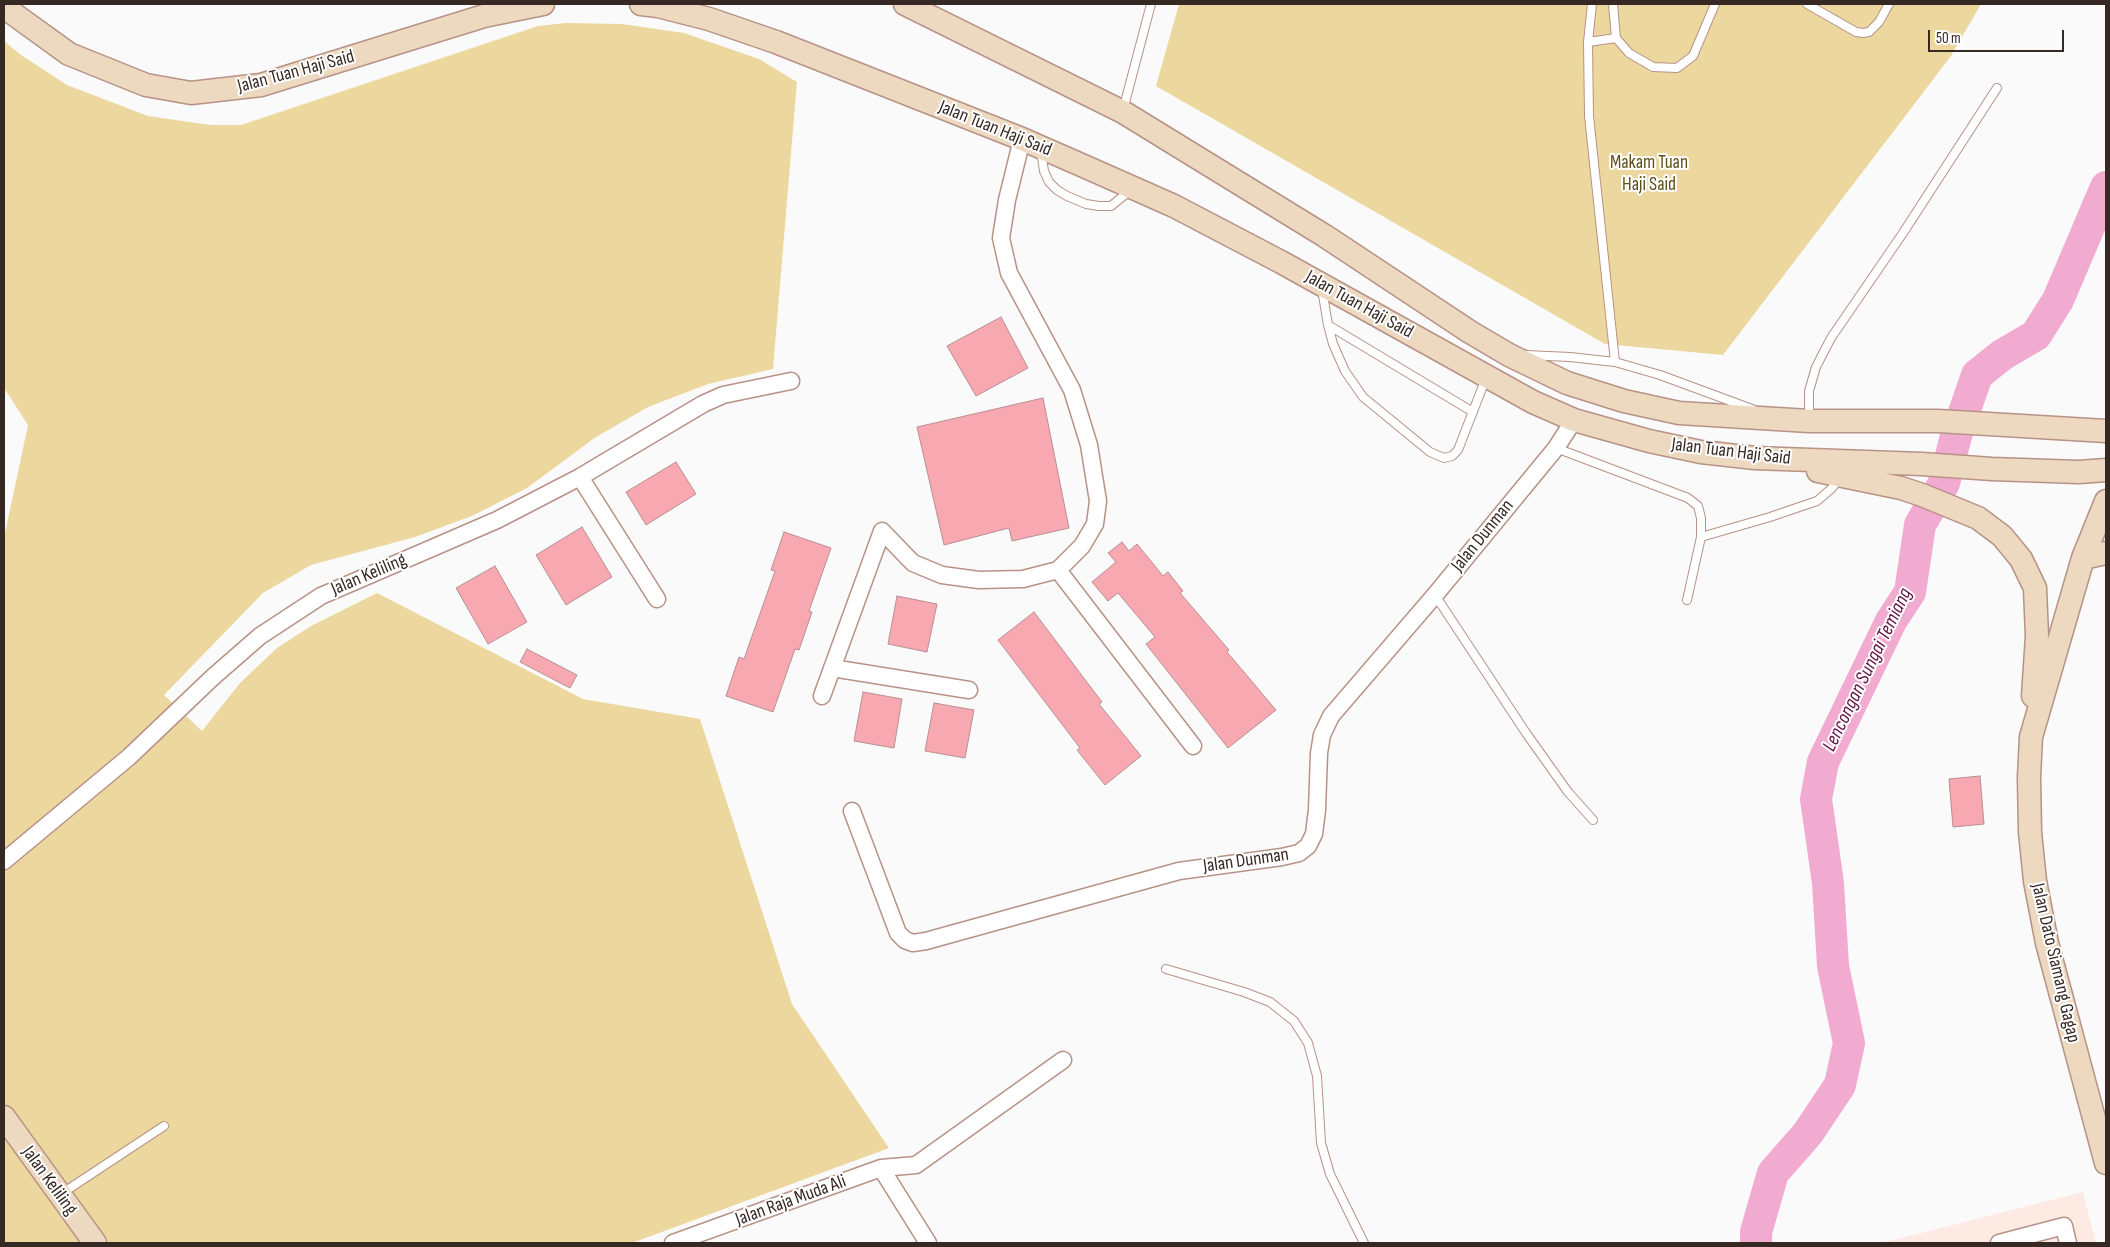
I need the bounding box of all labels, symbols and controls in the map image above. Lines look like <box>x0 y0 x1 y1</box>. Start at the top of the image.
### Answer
scale bar <box>1930 20 2066 52</box>
text: 50 m <box>1936 29 1961 48</box>
street label: Jalan Tuan Haji Said <box>235 45 357 99</box>
street label: Jalan Tuan Haji Said <box>935 96 1055 162</box>
park label: Makam Tuan Haji Said <box>1610 152 1688 196</box>
street label: Jalan Tuan Haji Said <box>1301 266 1417 344</box>
street label: Jalan Tuan Haji Said <box>1670 433 1792 471</box>
street label: Jalan Dunman <box>1447 495 1519 577</box>
street label: Jalan Keliling <box>328 549 410 601</box>
water label: Lencongan Sungai Temiang <box>1818 585 1918 755</box>
street label: Jalan Dunman <box>1202 844 1290 878</box>
street label: Jalan Dato Siamang Gagap <box>2026 881 2084 1045</box>
street label: Jalan Keliling <box>16 1142 82 1220</box>
street label: Jalan Raja Muda Ali <box>733 1170 849 1232</box>

